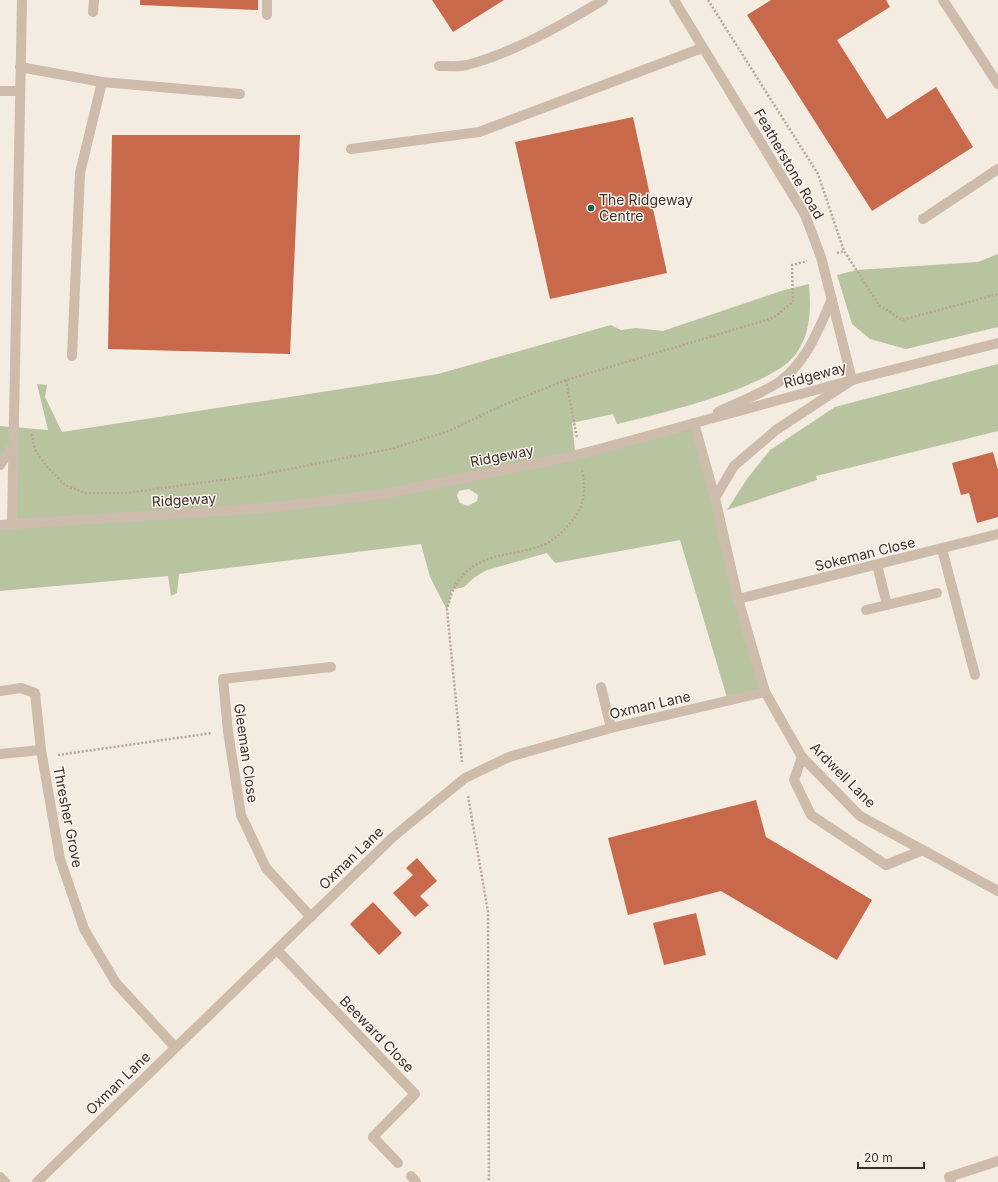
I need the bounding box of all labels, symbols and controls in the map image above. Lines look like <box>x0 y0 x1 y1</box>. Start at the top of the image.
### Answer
street label: Featherstone Road <box>751 106 828 222</box>
place label: The Ridgeway Centre <box>599 191 693 224</box>
marker: The Ridgeway Centre <box>586 203 596 213</box>
street label: Ridgeway <box>782 358 848 391</box>
street label: Ridgeway <box>469 441 535 470</box>
street label: Ridgeway <box>151 489 217 510</box>
street label: Sokeman Close <box>813 533 917 574</box>
street label: Oxman Lane <box>608 687 692 722</box>
street label: Gleeman Close <box>231 702 262 804</box>
street label: Ardwell Lane <box>807 738 880 811</box>
street label: Thresher Grove <box>50 765 87 869</box>
street label: Oxman Lane <box>315 823 386 893</box>
street label: Beeward Close <box>337 992 418 1075</box>
street label: Oxman Lane <box>82 1048 153 1118</box>
scale bar <box>858 1144 924 1170</box>
text: 20 m <box>864 1150 893 1165</box>

